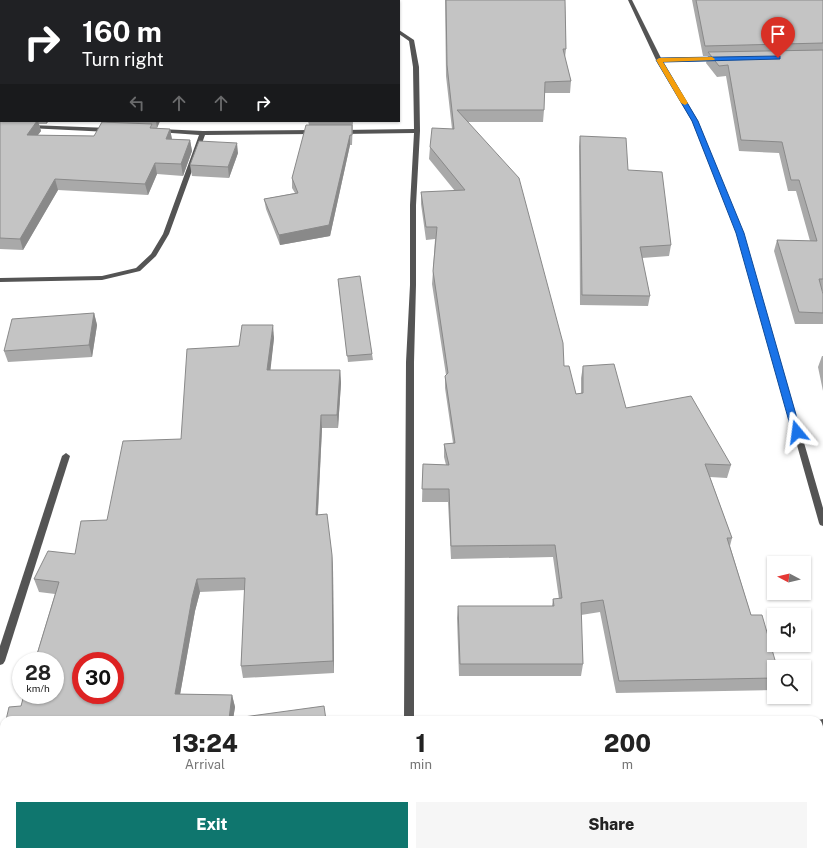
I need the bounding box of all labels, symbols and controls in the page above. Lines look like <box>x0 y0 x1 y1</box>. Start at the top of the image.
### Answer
text: 160 m <box>82 15 162 48</box>
icon: right <box>16 16 68 68</box>
pin <box>761 17 795 58</box>
icon: arrive <box>767 23 789 45</box>
text: Turn right <box>82 49 164 70</box>
icon: left <box>126 92 148 114</box>
icon: ahead <box>168 92 190 114</box>
icon: ahead <box>210 92 232 114</box>
icon: right <box>252 92 274 114</box>
position arrow <box>776 411 818 453</box>
north arrow <box>767 556 811 600</box>
map controls <box>767 556 811 704</box>
button: sound <box>767 608 811 652</box>
speed limit sign: 30 <box>72 652 124 704</box>
button: search <box>767 660 811 704</box>
text: 28 <box>25 661 51 685</box>
text: km/h <box>26 682 50 694</box>
text: 13:24 <box>172 729 238 757</box>
text: 1 <box>416 729 426 757</box>
text: 200 <box>604 729 651 757</box>
text: Arrival <box>185 757 225 772</box>
text: min <box>410 757 432 772</box>
text: m <box>622 757 633 772</box>
button: Exit <box>16 802 408 848</box>
button: Share <box>416 802 807 848</box>

